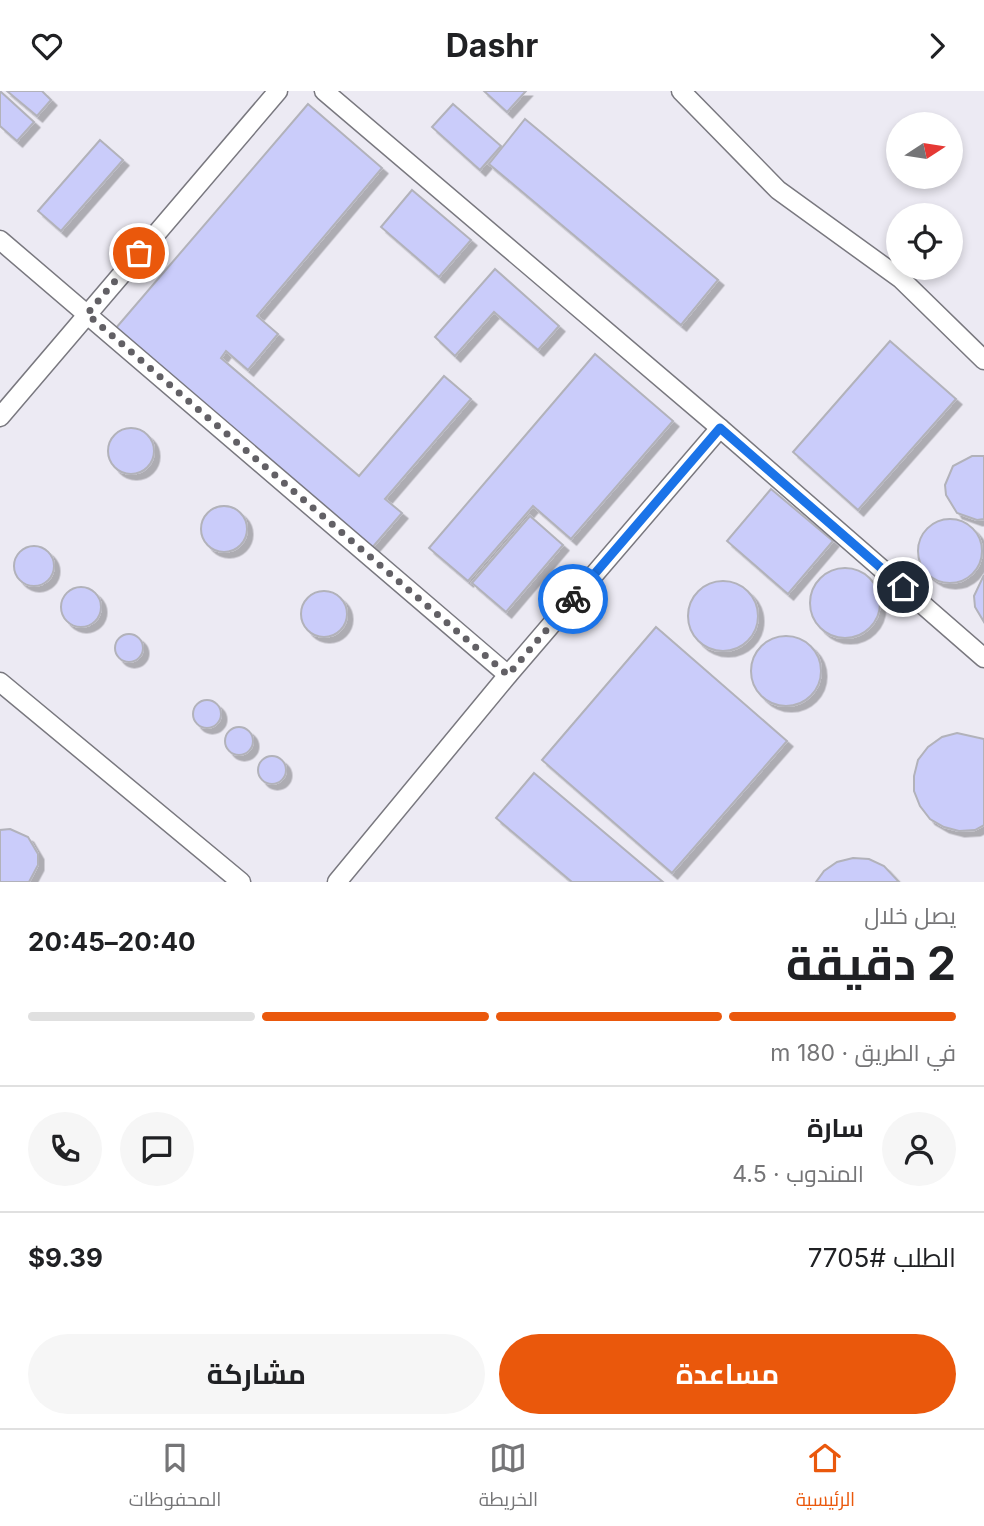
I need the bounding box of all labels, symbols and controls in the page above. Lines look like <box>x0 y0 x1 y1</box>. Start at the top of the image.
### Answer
text: Dashr <box>446 26 538 65</box>
icon: heart <box>28 27 66 65</box>
icon: forward <box>918 27 956 65</box>
north arrow <box>886 112 962 189</box>
map controls <box>886 112 963 280</box>
button: locate <box>886 203 963 280</box>
pin <box>109 223 169 283</box>
icon: bag <box>120 234 158 272</box>
pin <box>873 557 933 617</box>
courier <box>538 564 608 634</box>
icon: home <box>884 568 922 606</box>
icon: bike <box>554 580 592 618</box>
text: يصل خلال <box>864 902 956 930</box>
text: 20:40–20:45 <box>28 926 196 957</box>
text: 2 دقيقة <box>786 935 956 991</box>
text: في الطريق · 180 m <box>770 1039 956 1067</box>
button: phone <box>28 1112 102 1186</box>
button: chat <box>120 1112 194 1186</box>
text: سارة <box>807 1112 864 1143</box>
button: person <box>882 1112 956 1186</box>
text: المندوب · 4.5 <box>732 1160 864 1188</box>
text: $9.39 <box>28 1242 103 1273</box>
text: الطلب #7705 <box>808 1242 956 1273</box>
button: مشاركة <box>28 1334 485 1414</box>
button: مساعدة <box>499 1334 956 1414</box>
tab: المحفوظات <box>129 1439 221 1517</box>
tab: الخريطة <box>479 1439 538 1517</box>
tab: الرئيسية <box>796 1439 855 1517</box>

